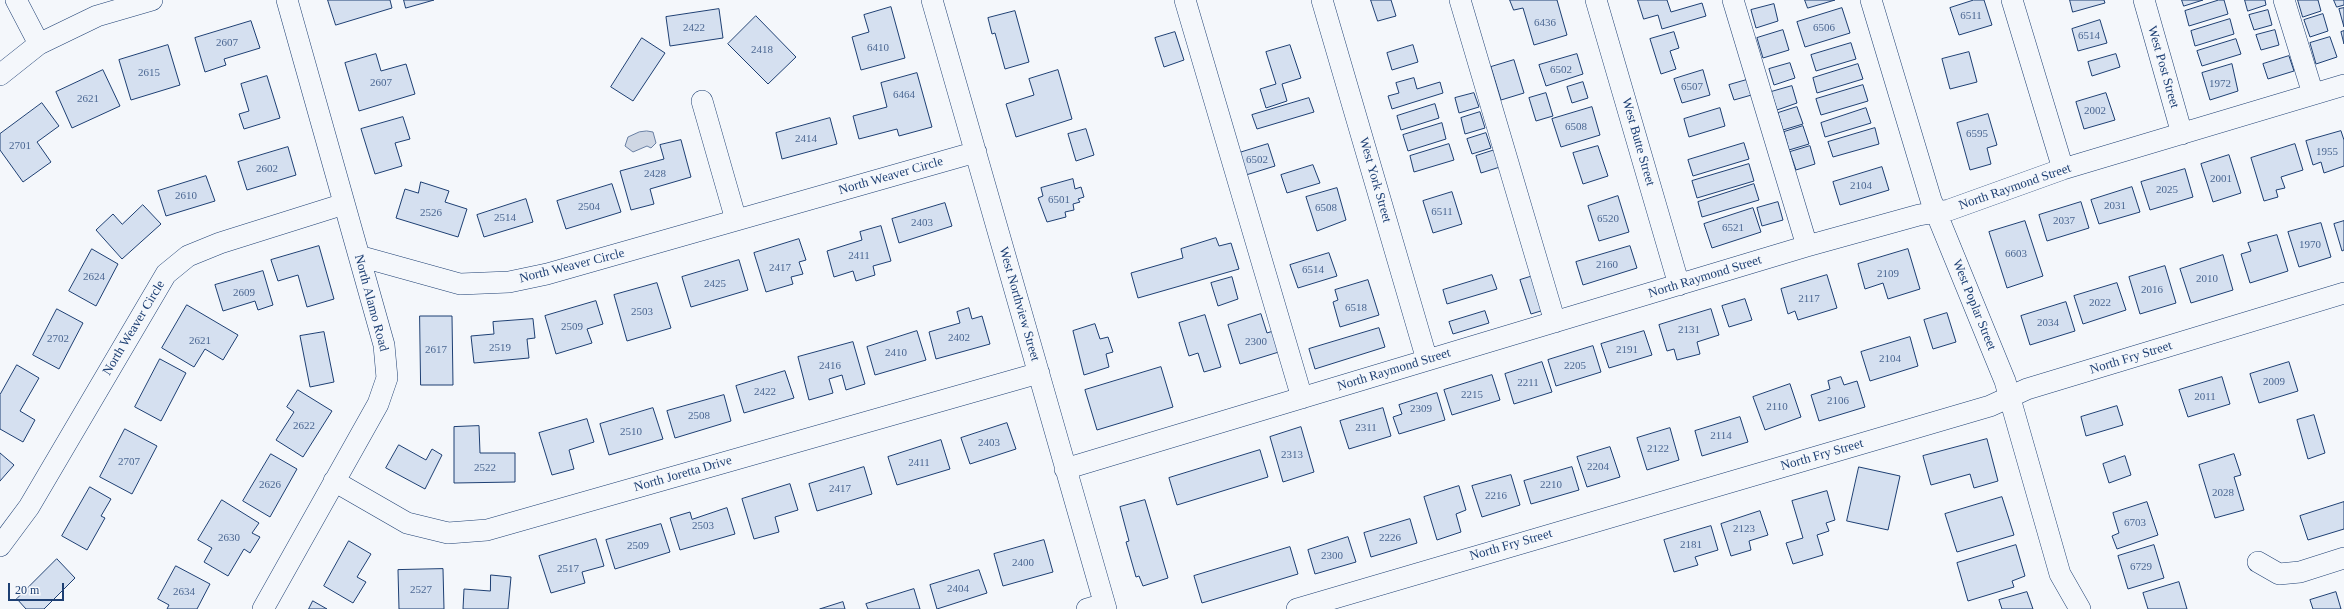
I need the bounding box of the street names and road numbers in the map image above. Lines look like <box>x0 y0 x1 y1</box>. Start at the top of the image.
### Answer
street label: West Post Street <box>2144 24 2182 110</box>
street label: West Butte Street <box>1618 96 1658 188</box>
street label: West York Street <box>1355 136 1395 224</box>
street label: North Weaver Circle <box>837 154 945 198</box>
street label: North Raymond Street <box>1957 160 2073 214</box>
street label: North Weaver Circle <box>518 245 626 287</box>
street label: West Northview Street <box>995 245 1043 363</box>
street label: North Raymond Street <box>1646 252 1764 302</box>
street label: North Alamo Road <box>351 253 391 353</box>
street label: West Poplar Street <box>1949 257 1999 353</box>
street label: North Weaver Circle <box>100 278 168 378</box>
street label: North Fry Street <box>2088 338 2174 378</box>
street label: North Raymond Street <box>1335 345 1453 395</box>
street label: North Fry Street <box>1779 436 1865 474</box>
street label: North Joretta Drive <box>632 453 734 495</box>
street label: North Fry Street <box>1468 526 1554 564</box>

